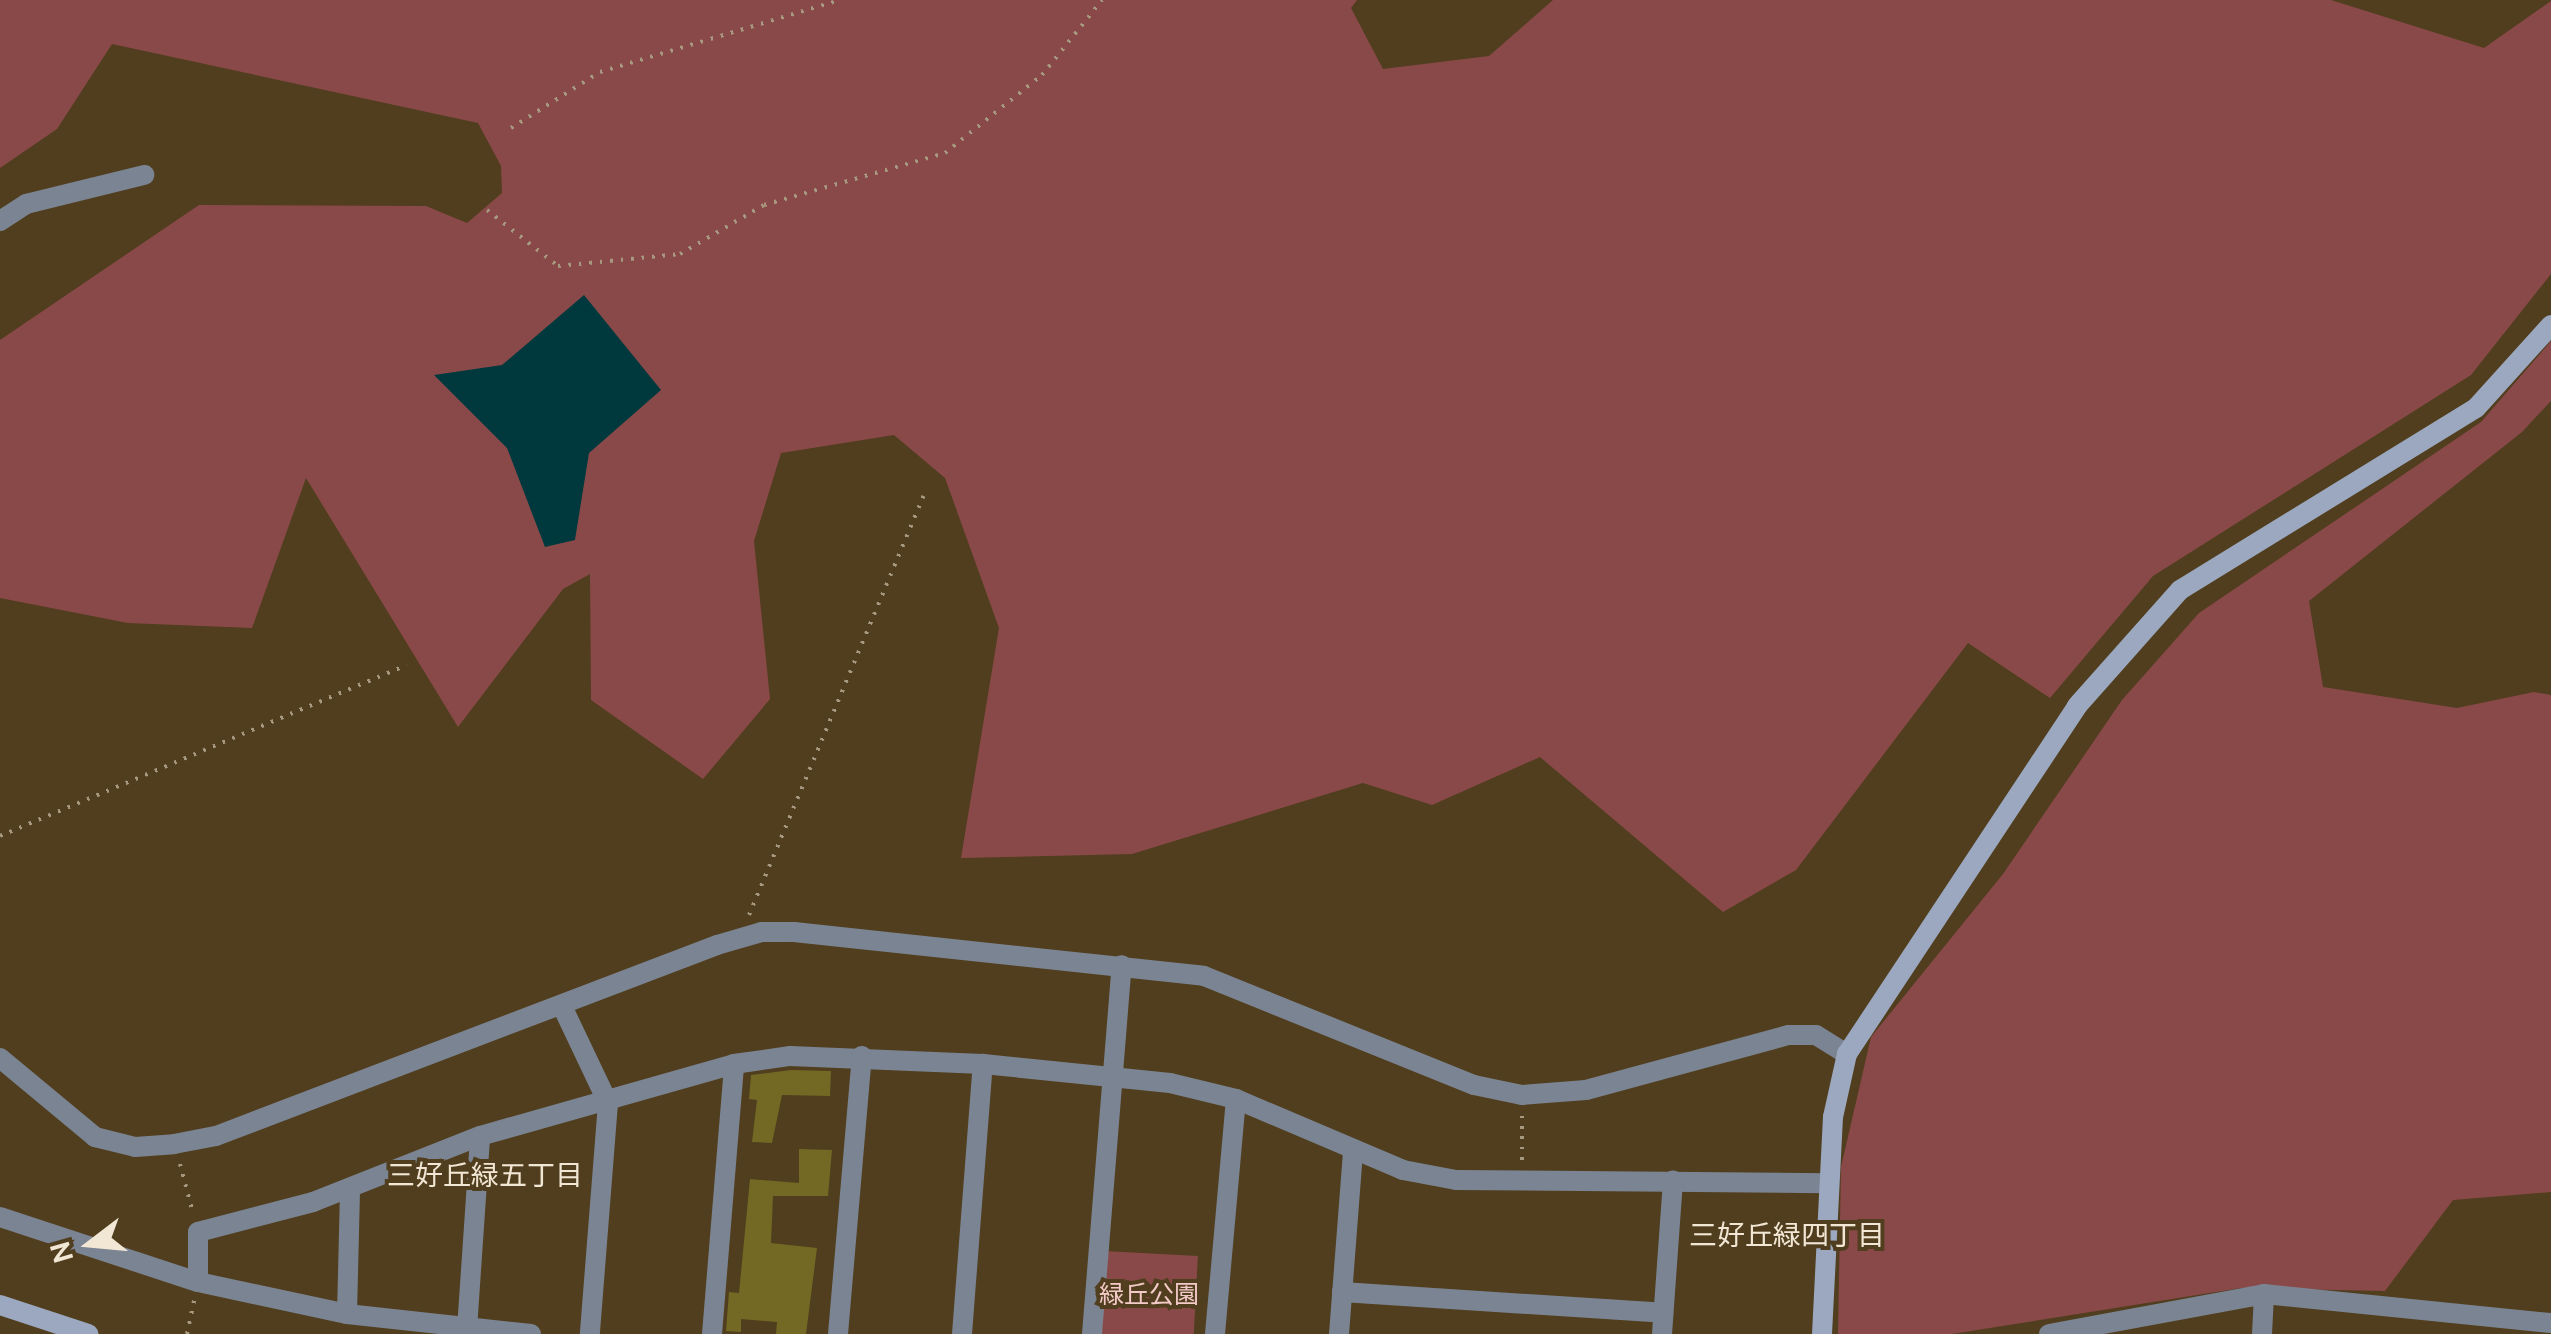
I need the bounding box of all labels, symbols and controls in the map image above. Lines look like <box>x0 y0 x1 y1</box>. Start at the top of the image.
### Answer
district label: 三好丘緑五丁目 <box>387 1158 583 1192</box>
north arrow <box>40 1194 140 1294</box>
district label: 三好丘緑四丁目 <box>1689 1218 1885 1252</box>
text: N <box>43 1238 78 1267</box>
park label: 緑丘公園 <box>1099 1279 1199 1309</box>

